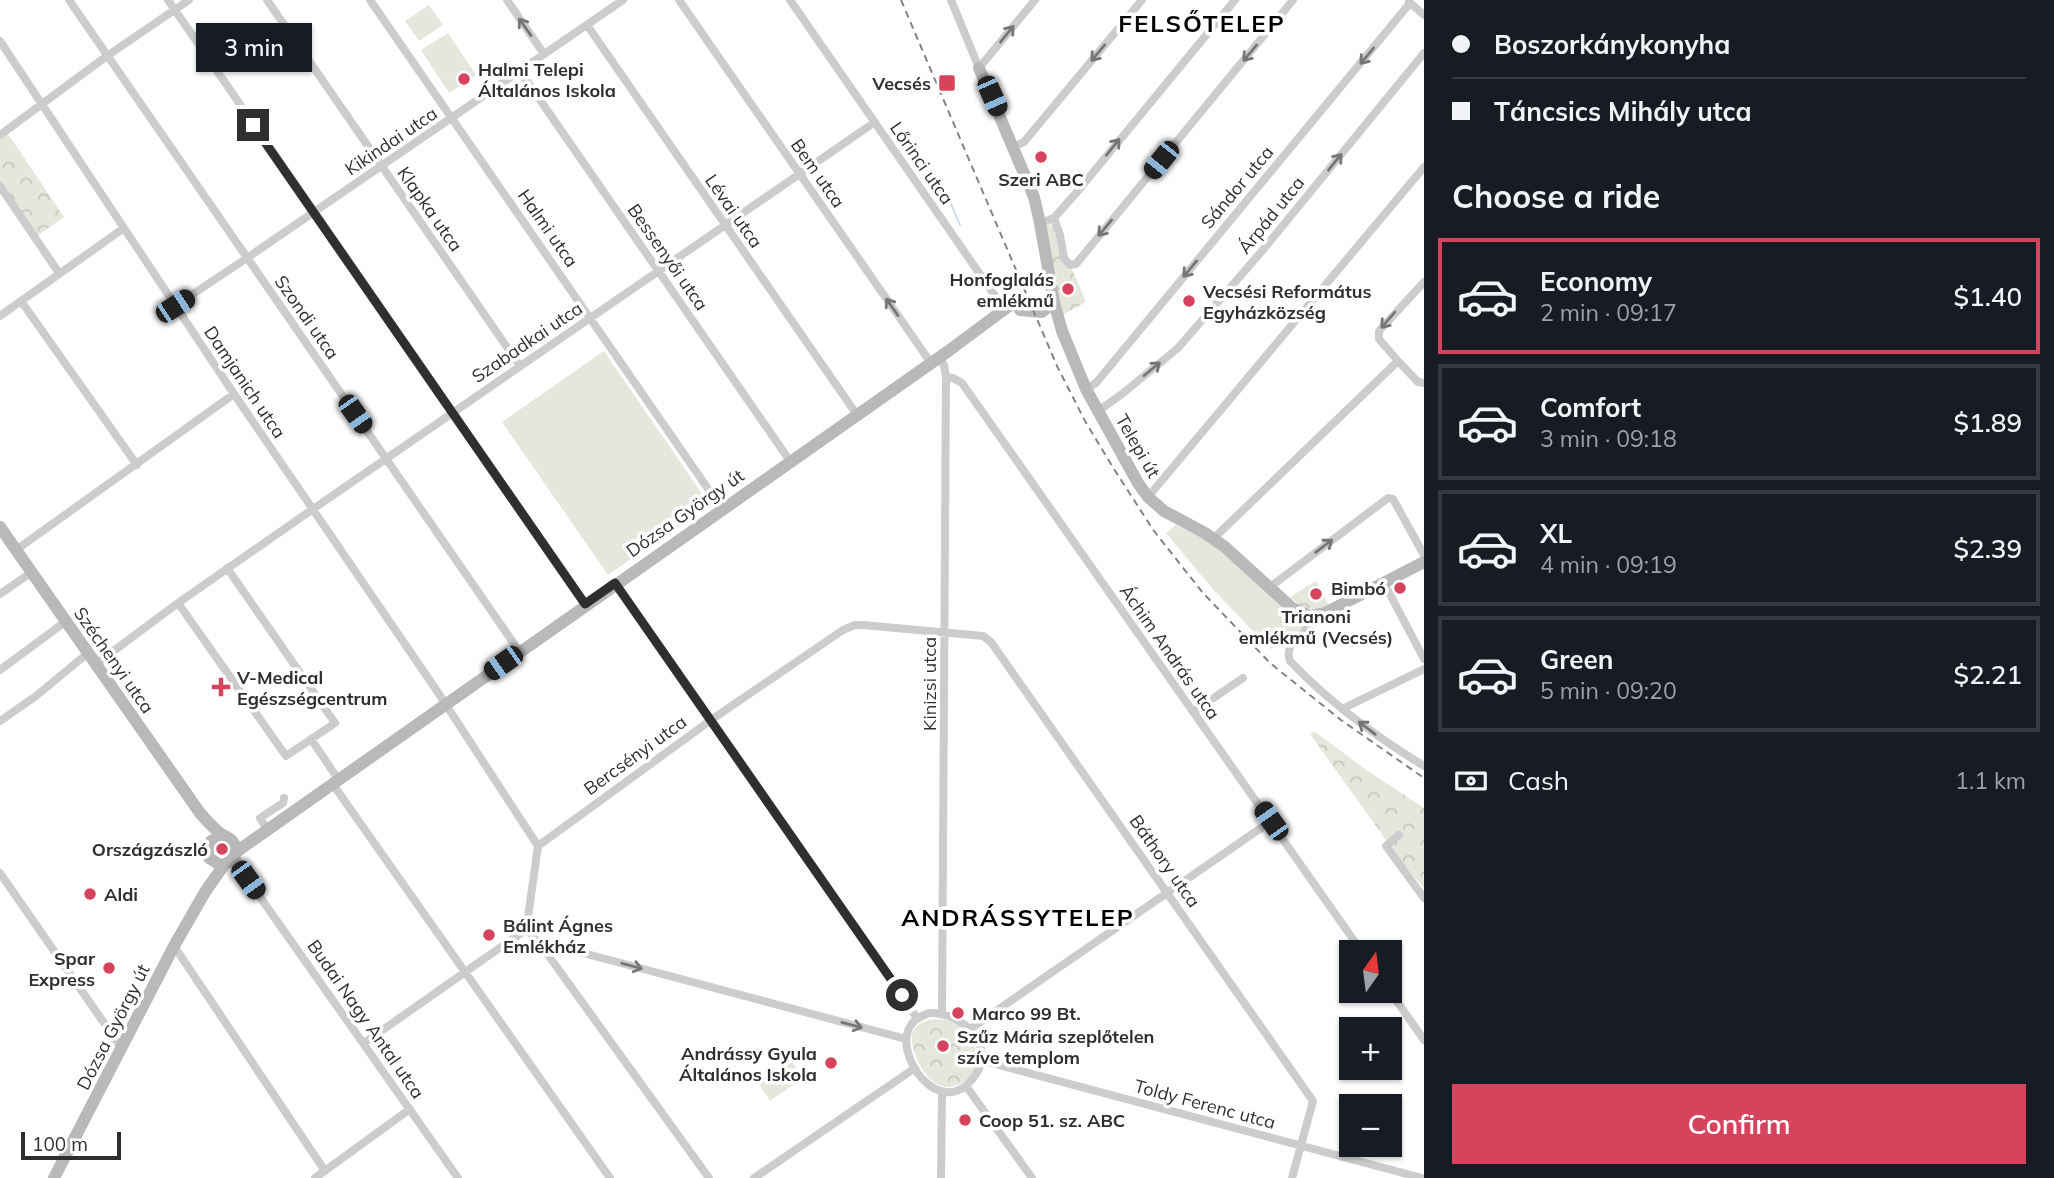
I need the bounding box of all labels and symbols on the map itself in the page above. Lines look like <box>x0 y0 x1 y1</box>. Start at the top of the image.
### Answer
district label: FELSŐTELEP <box>1118 8 1286 38</box>
one-way arrow <box>518 18 532 37</box>
callout: 3 min <box>195 24 311 72</box>
one-way arrow <box>999 25 1015 43</box>
one-way arrow <box>1090 43 1106 61</box>
one-way arrow <box>1242 43 1258 61</box>
one-way arrow <box>1359 46 1375 64</box>
place label: Halmi Telepi Általános Iskola <box>478 58 616 102</box>
marker: Halmi Telepi Általános Iskola <box>456 71 472 87</box>
place label: Vecsés <box>871 72 931 95</box>
marker: Vecsés <box>937 73 957 93</box>
car <box>974 73 1011 119</box>
street label: Kikindai utca <box>340 102 442 180</box>
route end <box>237 109 269 141</box>
street label: Lőrinci utca <box>885 117 959 209</box>
street label: Bem utca <box>786 134 850 212</box>
car <box>1140 137 1183 183</box>
one-way arrow <box>1106 138 1121 156</box>
street label: Sándor utca <box>1196 141 1278 233</box>
marker: Szeri ABC <box>1033 149 1049 165</box>
one-way arrow <box>1327 154 1342 172</box>
street label: Klapka utca <box>392 162 468 256</box>
place label: Szeri ABC <box>998 168 1084 191</box>
street label: Lévai utca <box>700 170 768 252</box>
street label: Árpád utca <box>1233 172 1309 258</box>
street label: Halmi utca <box>513 185 583 271</box>
street label: Bessenyői utca <box>623 199 713 315</box>
one-way arrow <box>1097 219 1113 237</box>
one-way arrow <box>1183 259 1198 277</box>
place label: Honfoglalás emlékmű <box>950 268 1054 312</box>
street label: Szondi utca <box>270 271 344 363</box>
place label: Vecsési Református Egyházközség <box>1202 280 1372 324</box>
marker: Honfoglalás emlékmű <box>1060 281 1076 297</box>
car <box>152 286 199 326</box>
marker: Vecsési Református Egyházközség <box>1181 293 1197 309</box>
street label: Szabadkai utca <box>467 296 587 388</box>
one-way arrow <box>885 298 899 317</box>
one-way arrow <box>1380 311 1396 329</box>
street label: Damjanich utca <box>199 322 291 442</box>
one-way arrow <box>1143 361 1161 377</box>
car <box>335 391 376 437</box>
street label: Telepi út <box>1111 410 1165 482</box>
street label: Dózsa György út <box>622 464 748 562</box>
one-way arrow <box>1315 539 1334 554</box>
place label: Bimbó <box>1331 577 1386 600</box>
street label: Áchim András utca <box>1115 580 1225 724</box>
marker: Bimbó <box>1392 580 1408 596</box>
marker: Trianoni emlékmű (Vecsés) <box>1308 586 1324 602</box>
street label: Széchenyi utca <box>69 602 159 718</box>
place label: Trianoni emlékmű (Vecsés) <box>1239 605 1393 649</box>
street label: Kinizsi utca <box>918 637 941 731</box>
car <box>480 642 527 684</box>
place label: V-Medical Egészségcentrum <box>236 666 388 710</box>
marker: V-Medical Egészségcentrum <box>211 677 231 697</box>
street label: Bercsényi utca <box>579 710 691 800</box>
one-way arrow <box>1358 720 1377 735</box>
car <box>1251 798 1292 844</box>
street label: Báthory utca <box>1125 810 1205 912</box>
place label: Országzászló <box>92 838 208 861</box>
marker: Országzászló <box>214 841 230 857</box>
car <box>228 857 269 903</box>
place label: Aldi <box>104 883 138 906</box>
marker: Aldi <box>82 886 98 902</box>
district label: ANDRÁSSYTELEP <box>901 902 1135 932</box>
place label: Bálint Ágnes Emlékház <box>503 914 613 958</box>
marker: Bálint Ágnes Emlékház <box>481 927 497 943</box>
street label: Budai Nagy Antal utca <box>302 935 430 1103</box>
north arrow <box>1339 940 1402 1003</box>
place label: Spar Express <box>28 947 96 991</box>
street label: Dózsa György út <box>71 960 155 1094</box>
marker: Spar Express <box>101 960 117 976</box>
one-way arrow <box>621 960 643 973</box>
route start <box>886 979 918 1011</box>
place label: Marco 99 Bt. <box>972 1002 1081 1025</box>
marker: Marco 99 Bt. <box>950 1005 966 1021</box>
one-way arrow <box>840 1019 863 1032</box>
place label: Szűz Mária szeplőtelen szíve templom <box>957 1025 1154 1069</box>
marker: Szűz Mária szeplőtelen szíve templom <box>935 1038 951 1054</box>
place label: Andrássy Gyula Általános Iskola <box>679 1042 817 1086</box>
marker: Andrássy Gyula Általános Iskola <box>823 1055 839 1071</box>
street label: Toldy Ferenc utca <box>1132 1074 1278 1134</box>
place label: Coop 51. sz. ABC <box>979 1109 1125 1132</box>
marker: Coop 51. sz. ABC <box>957 1112 973 1128</box>
scale bar <box>21 1129 121 1161</box>

